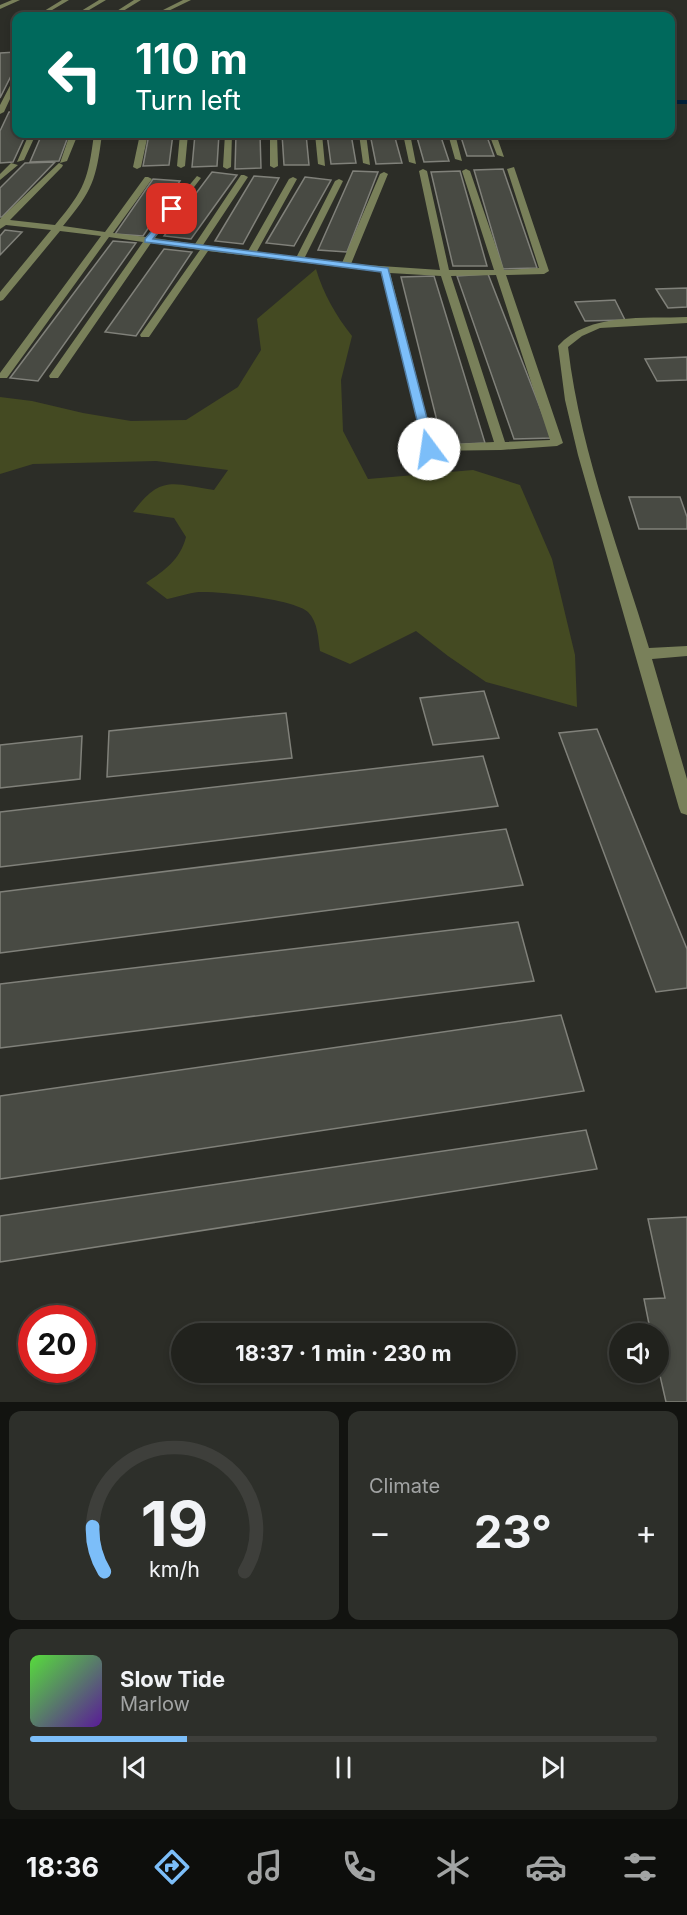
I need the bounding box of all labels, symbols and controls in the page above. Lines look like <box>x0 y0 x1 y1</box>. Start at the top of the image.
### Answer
text: 110 m <box>135 33 248 84</box>
icon: left <box>36 36 114 114</box>
text: Turn left <box>135 84 241 117</box>
pin <box>146 183 197 234</box>
icon: arrive <box>155 192 188 225</box>
position arrow <box>397 417 461 481</box>
speed limit sign: 20 <box>18 1305 96 1383</box>
map controls <box>609 1323 669 1383</box>
button: sound <box>609 1323 669 1383</box>
text: 18:37 · 1 min · 230 m <box>235 1340 452 1366</box>
text: Climate <box>369 1474 440 1498</box>
text: 19 <box>140 1486 208 1561</box>
text: 23° <box>474 1504 552 1559</box>
text: − <box>369 1512 391 1552</box>
text: + <box>635 1512 657 1552</box>
text: km/h <box>149 1557 199 1583</box>
text: Slow Tide <box>120 1666 225 1692</box>
text: Marlow <box>120 1692 190 1716</box>
icon: previous <box>118 1751 151 1784</box>
icon: pause <box>327 1751 360 1784</box>
icon: next <box>536 1751 569 1784</box>
icon: directions <box>151 1846 193 1888</box>
icon: music <box>244 1846 286 1888</box>
icon: phone <box>338 1846 380 1888</box>
icon: climate <box>432 1846 474 1888</box>
icon: car <box>525 1846 567 1888</box>
icon: filters <box>619 1846 661 1888</box>
text: 18:36 <box>26 1851 99 1884</box>

